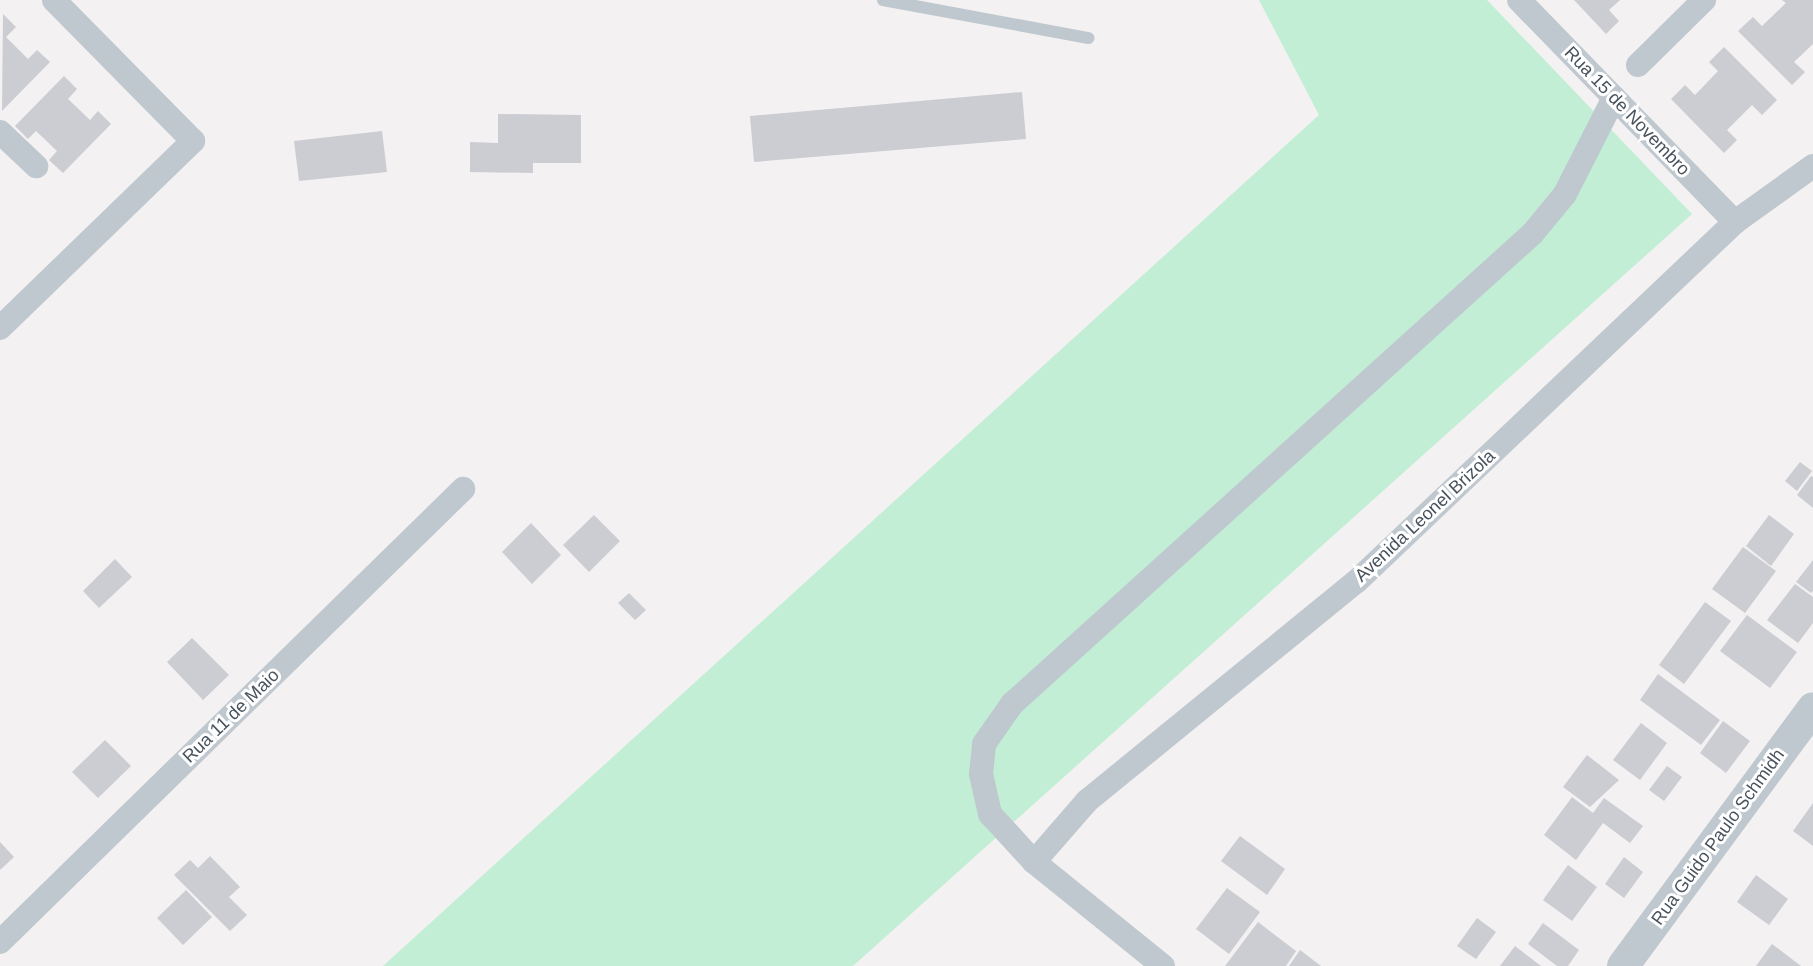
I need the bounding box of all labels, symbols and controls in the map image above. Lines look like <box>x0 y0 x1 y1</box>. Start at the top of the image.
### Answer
street label: Rua 15 de Novembro <box>1560 42 1694 180</box>
street label: Avenida Leonel Brizola <box>1350 445 1500 587</box>
street label: Rua 11 de Maio <box>178 665 284 767</box>
street label: Rua Guido Paulo Schmidh <box>1647 745 1789 929</box>

